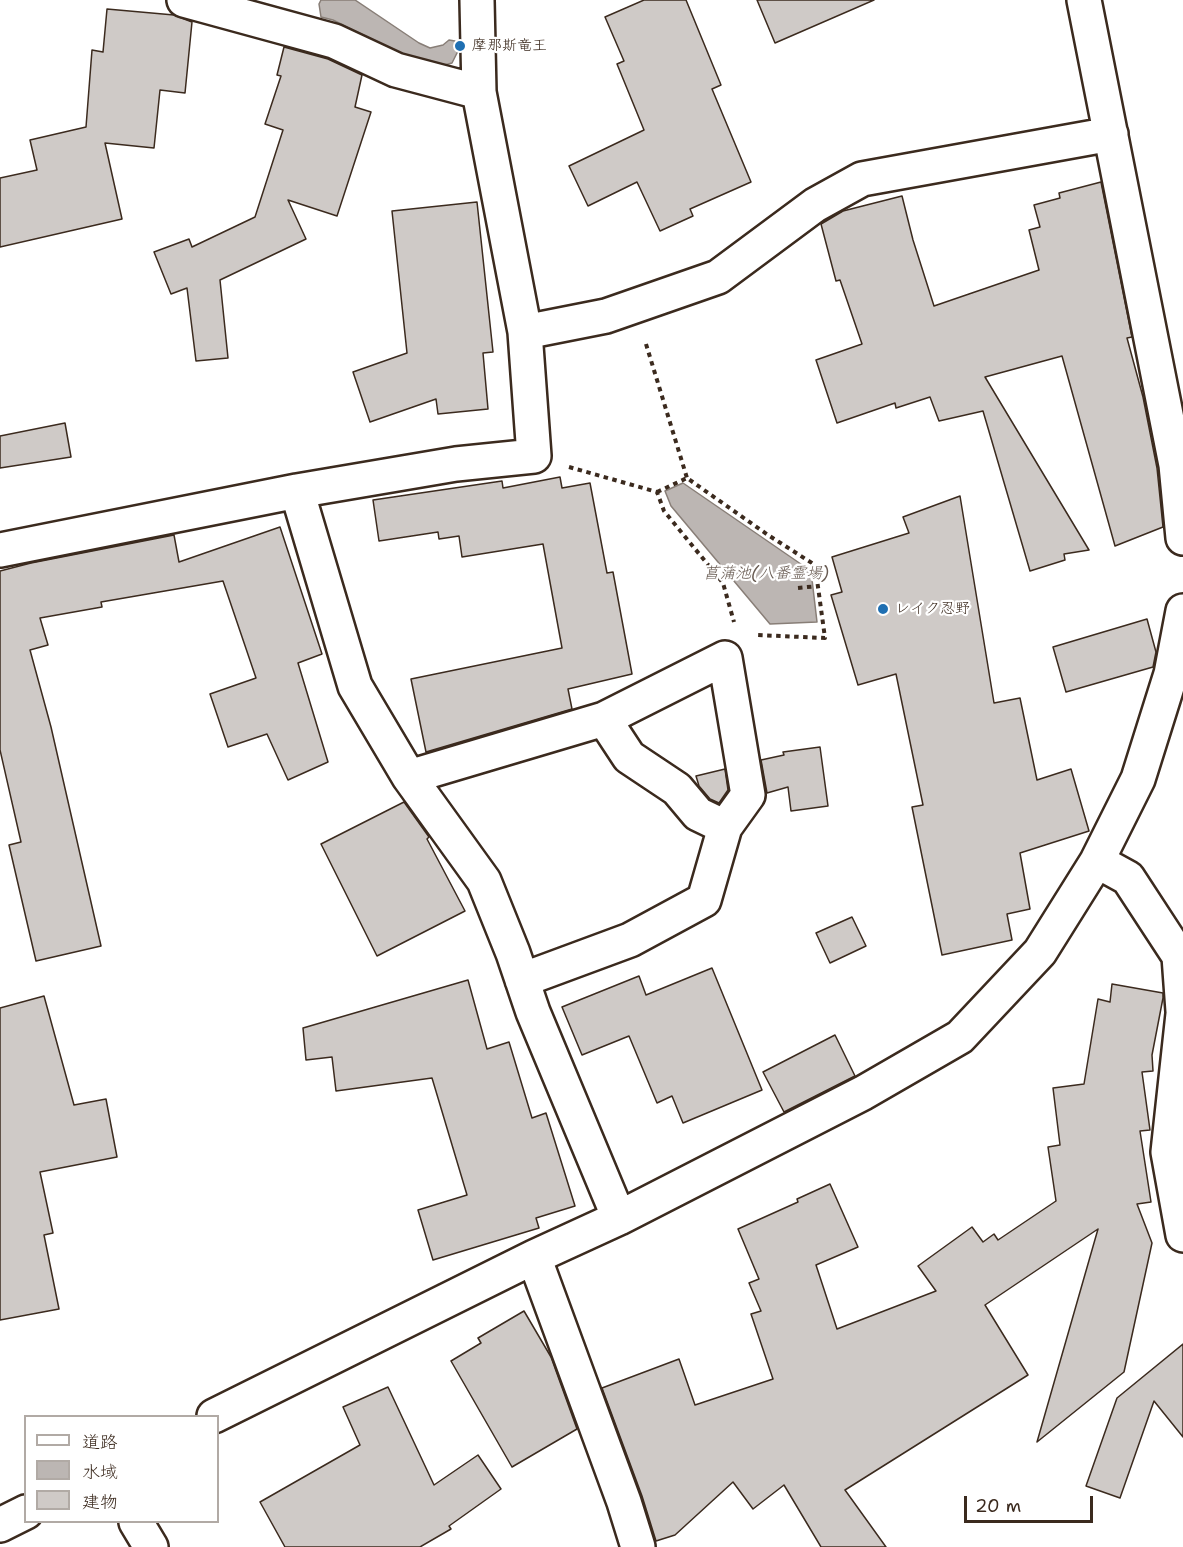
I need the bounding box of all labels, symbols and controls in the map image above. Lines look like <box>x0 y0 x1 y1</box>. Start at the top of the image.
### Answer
place label: 摩那斯竜王 <box>472 37 547 55</box>
marker: 摩那斯竜王 <box>453 39 467 53</box>
water label: 菖蒲池(八番霊場) <box>703 564 829 584</box>
place label: レイク忍野 <box>895 600 970 618</box>
marker: レイク忍野 <box>876 602 890 616</box>
legend <box>24 1415 219 1523</box>
text: 道路 <box>82 1430 118 1454</box>
text: 水域 <box>82 1460 118 1484</box>
scale bar <box>967 1484 1096 1522</box>
text: 建物 <box>82 1490 118 1514</box>
text: 20 m <box>975 1494 1021 1518</box>

